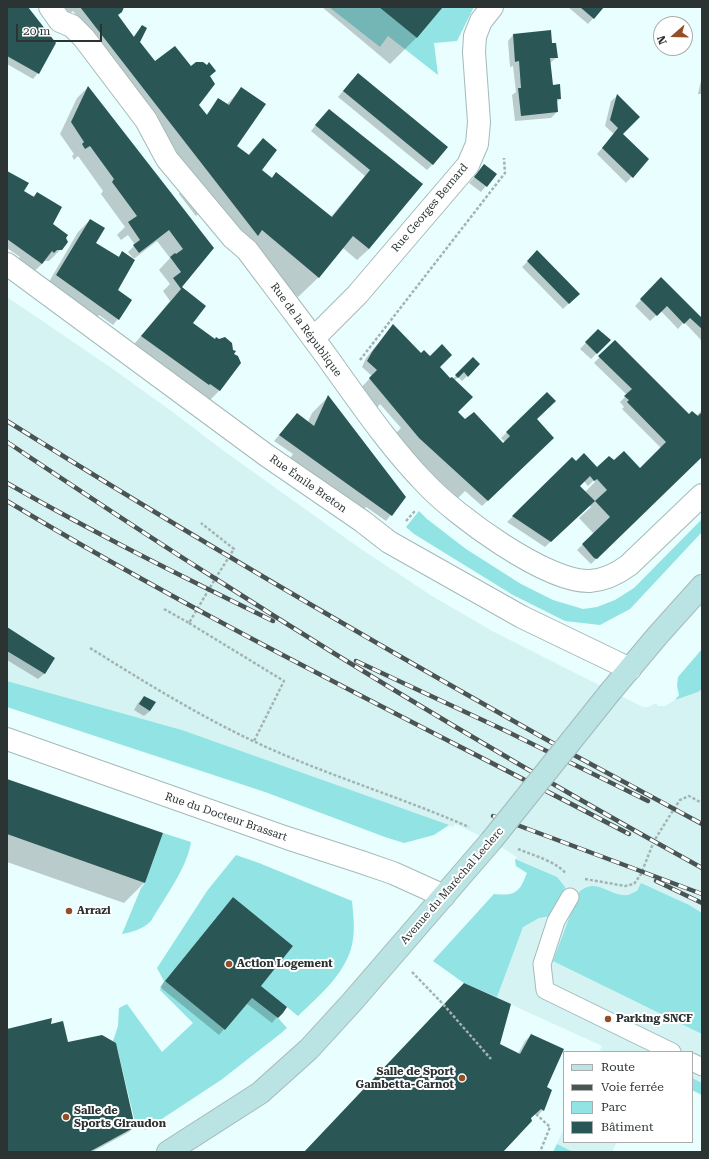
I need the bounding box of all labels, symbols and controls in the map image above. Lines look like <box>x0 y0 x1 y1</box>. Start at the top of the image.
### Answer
scale bar <box>18 16 104 42</box>
north arrow <box>653 16 693 56</box>
text: 20 m <box>23 24 50 38</box>
text: N <box>655 34 670 46</box>
street label: Rue Georges Bernard <box>389 161 471 255</box>
street label: Rue de la République <box>268 281 344 379</box>
street label: Rue Émile Breton <box>267 452 349 516</box>
street label: Rue du Docteur Brassart <box>163 790 289 844</box>
street label: Avenue du Maréchal Leclerc <box>398 825 506 947</box>
place label: Arrazi <box>77 904 111 918</box>
marker: Arrazi <box>64 906 74 916</box>
place label: Action Logement <box>237 957 333 971</box>
marker: Action Logement <box>224 959 234 969</box>
place label: Parking SNCF <box>616 1012 693 1026</box>
marker: Parking SNCF <box>603 1014 613 1024</box>
legend <box>563 1051 693 1143</box>
text: Route <box>601 1060 635 1074</box>
place label: Salle de Sport Gambetta-Carnot <box>356 1065 454 1091</box>
marker: Salle de Sport Gambetta-Carnot <box>457 1073 467 1083</box>
text: Voie ferrée <box>601 1080 664 1094</box>
text: Parc <box>601 1100 626 1114</box>
place label: Salle de Sports Giraudon <box>74 1104 166 1130</box>
marker: Salle de Sports Giraudon <box>61 1112 71 1122</box>
text: Bâtiment <box>601 1120 653 1134</box>

